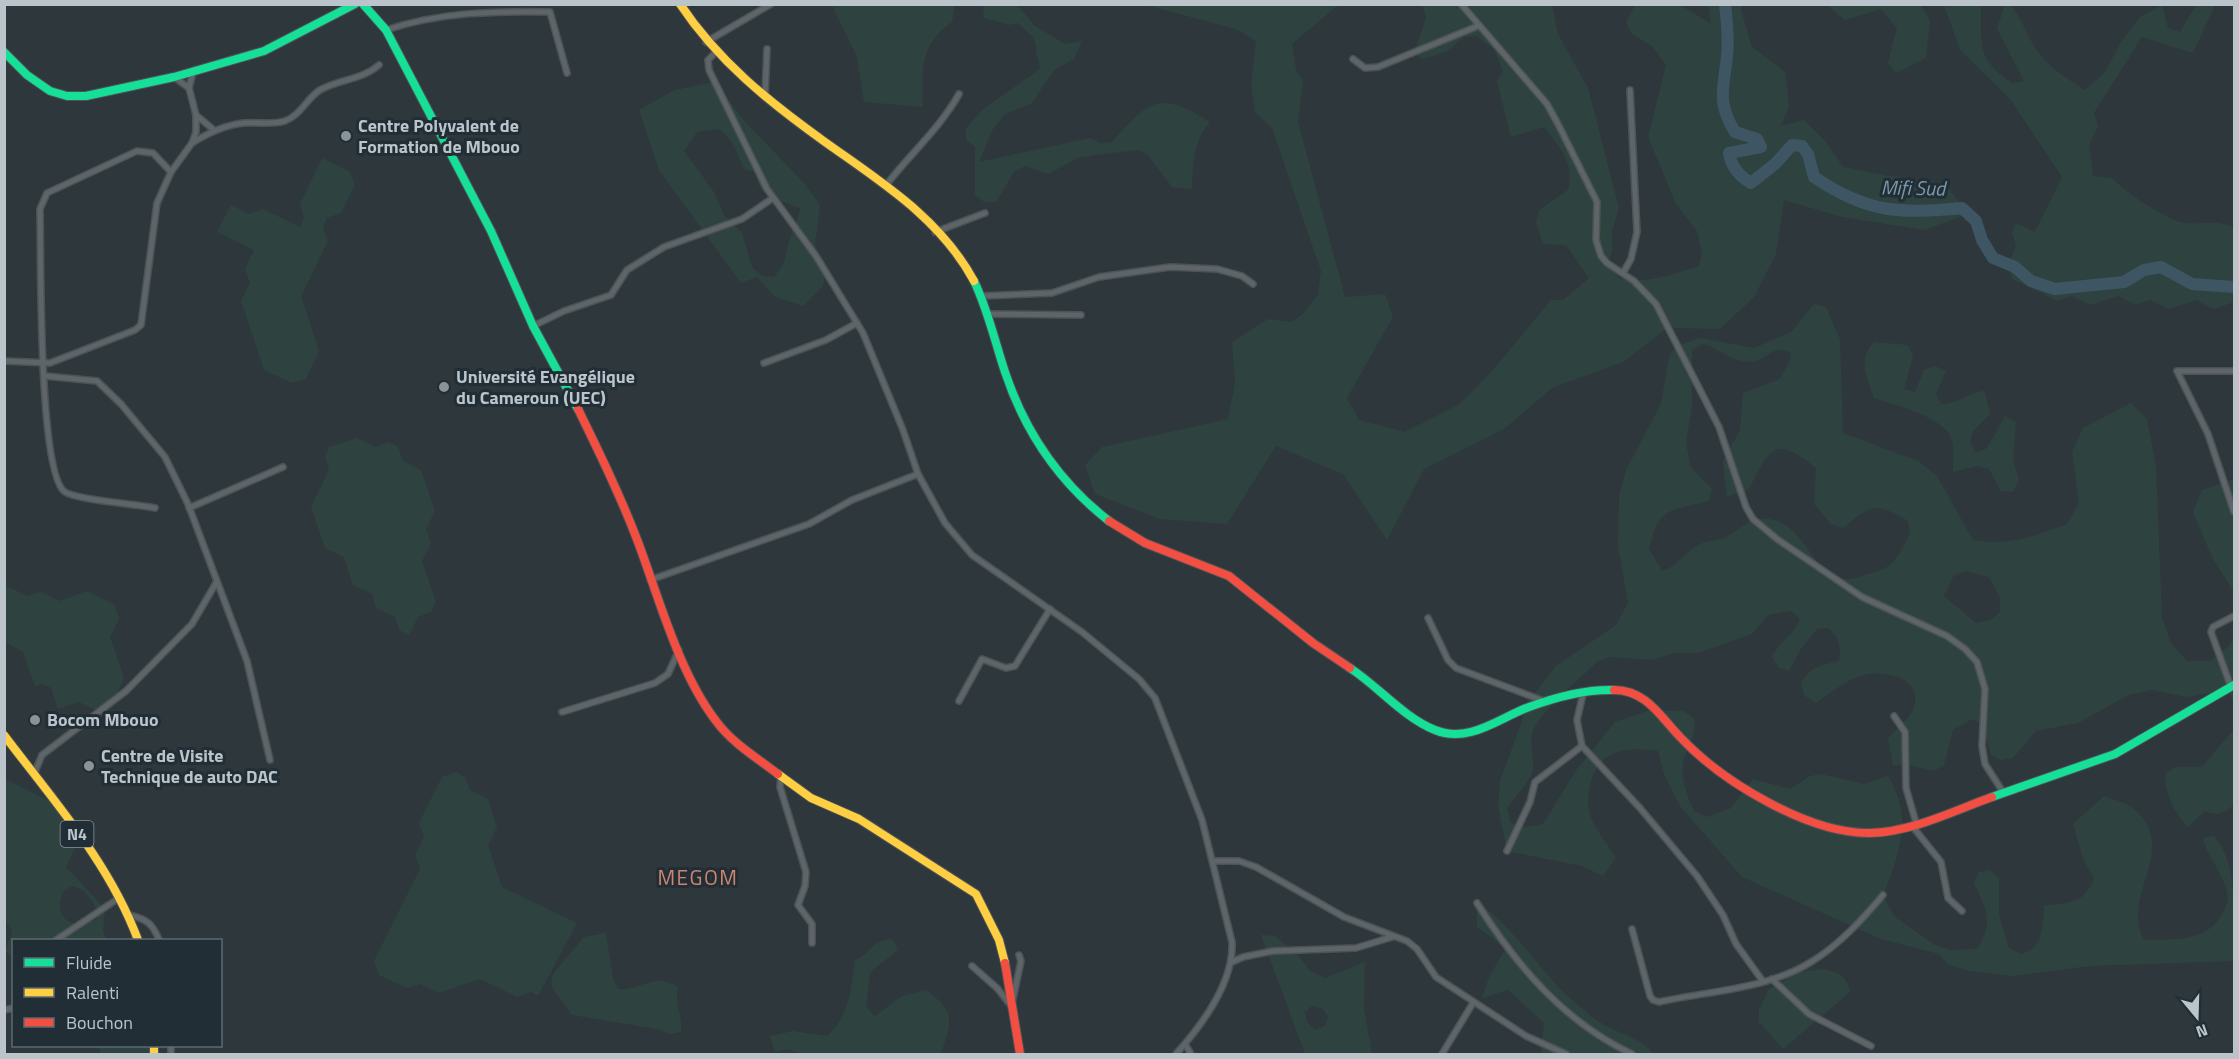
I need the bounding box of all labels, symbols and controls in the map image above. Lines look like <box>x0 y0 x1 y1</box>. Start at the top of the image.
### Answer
place label: Centre Polyvalent de Formation de Mbouo <box>358 112 520 160</box>
marker: Centre Polyvalent de Formation de Mbouo <box>339 129 353 143</box>
water label: Mifi Sud <box>1881 171 1947 204</box>
place label: Université Evangélique du Cameroun (UEC) <box>456 363 635 411</box>
marker: Université Evangélique du Cameroun (UEC) <box>437 380 451 394</box>
place label: Bocom Mbouo <box>47 706 158 733</box>
marker: Bocom Mbouo <box>28 713 42 727</box>
place label: Centre de Visite Technique de auto DAC <box>101 742 278 790</box>
marker: Centre de Visite Technique de auto DAC <box>82 759 96 773</box>
road number: N4 <box>60 821 94 847</box>
district label: MEGOM <box>657 861 739 893</box>
legend <box>12 939 222 1047</box>
text: Fluide <box>66 949 112 976</box>
text: Ralenti <box>66 979 119 1006</box>
north arrow <box>2167 987 2227 1047</box>
text: Bouchon <box>66 1009 133 1036</box>
text: N <box>2193 1018 2211 1044</box>

